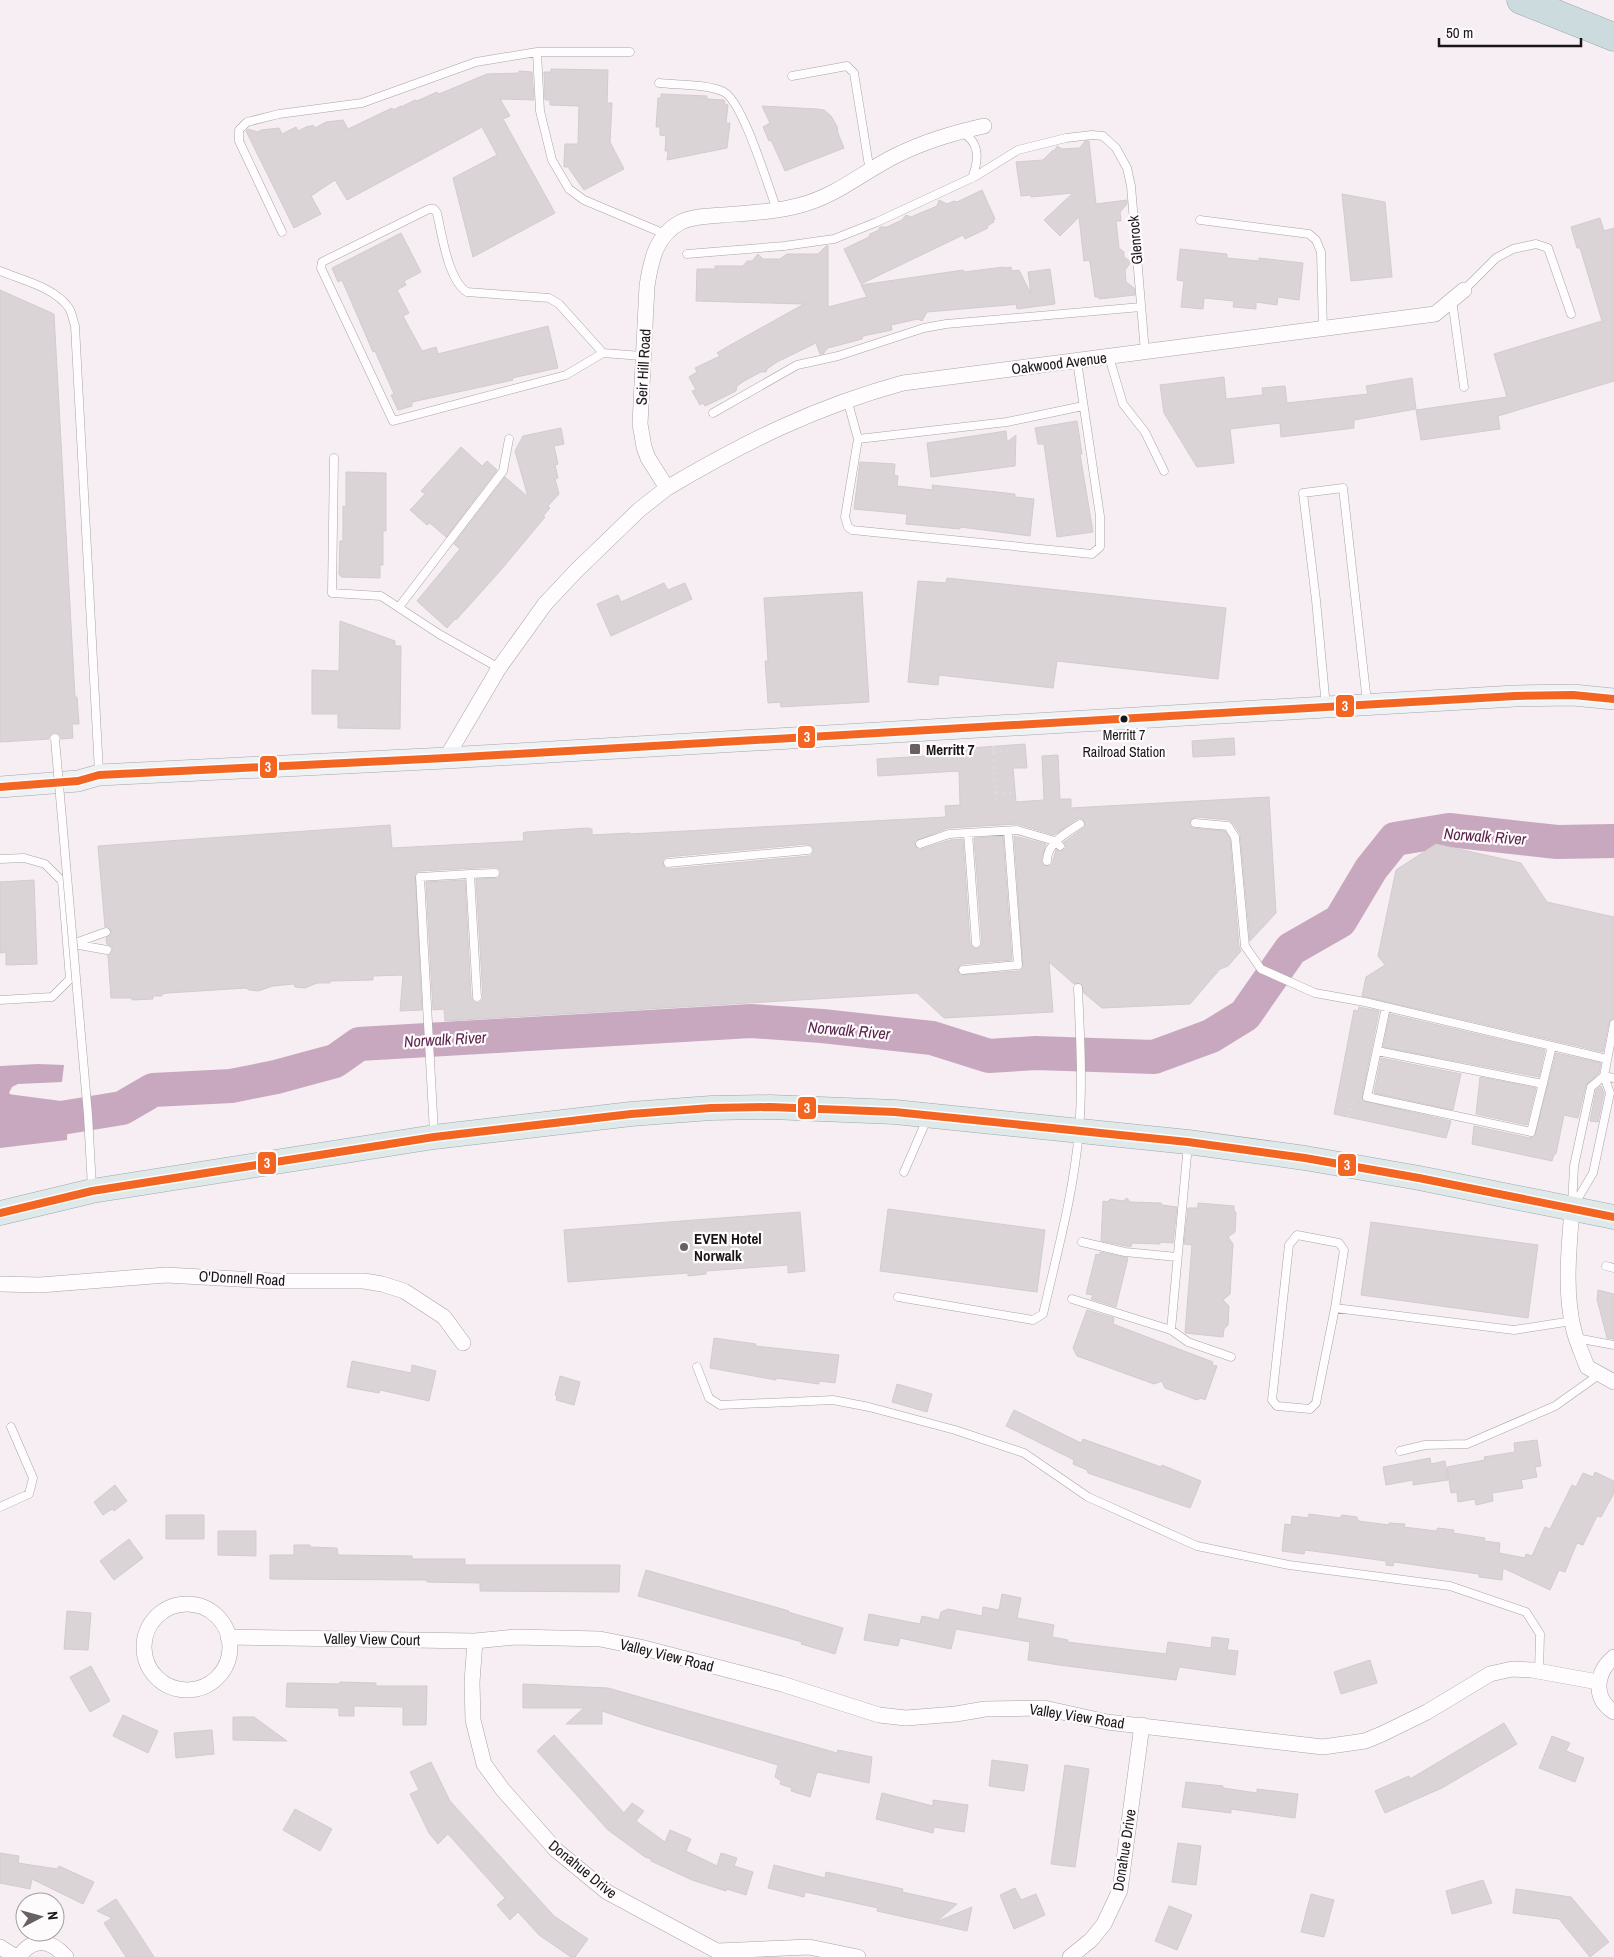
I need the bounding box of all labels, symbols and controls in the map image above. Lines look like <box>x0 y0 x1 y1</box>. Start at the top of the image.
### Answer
scale bar <box>1439 15 1582 47</box>
text: 50 m <box>1446 22 1473 43</box>
street label: Glenrock <box>1122 214 1148 265</box>
street label: Seir Hill Road <box>631 328 655 406</box>
street label: Oakwood Avenue <box>1010 347 1108 379</box>
line badge: 3 <box>1335 694 1355 718</box>
text: 3 <box>1342 697 1348 715</box>
marker: Merritt 7 Railroad Station <box>1119 714 1129 724</box>
line badge: 3 <box>797 725 816 749</box>
place label: Merritt 7 Railroad Station <box>1083 726 1165 761</box>
text: 3 <box>804 728 810 746</box>
place label: Merritt 7 <box>926 739 975 760</box>
marker: Merritt 7 <box>908 742 922 756</box>
line badge: 3 <box>259 755 278 779</box>
text: 3 <box>265 758 271 776</box>
water label: Norwalk River <box>1443 822 1527 850</box>
water label: Norwalk River <box>807 1015 892 1045</box>
water label: Norwalk River <box>403 1026 487 1052</box>
line badge: 3 <box>797 1096 817 1120</box>
text: 3 <box>804 1099 810 1117</box>
line badge: 3 <box>257 1151 277 1175</box>
line badge: 3 <box>1337 1153 1357 1177</box>
text: 3 <box>264 1154 270 1172</box>
text: 3 <box>1344 1156 1350 1174</box>
place label: EVEN Hotel Norwalk <box>694 1228 762 1266</box>
marker: EVEN Hotel Norwalk <box>678 1241 690 1253</box>
street label: O'Donnell Road <box>198 1265 286 1291</box>
street label: Valley View Court <box>323 1628 421 1650</box>
street label: Valley View Road <box>618 1633 716 1677</box>
street label: Valley View Road <box>1028 1698 1126 1734</box>
street label: Donahue Drive <box>1107 1807 1141 1893</box>
street label: Donahue Drive <box>544 1835 622 1903</box>
north arrow <box>15 1892 65 1942</box>
text: N <box>44 1911 62 1921</box>

